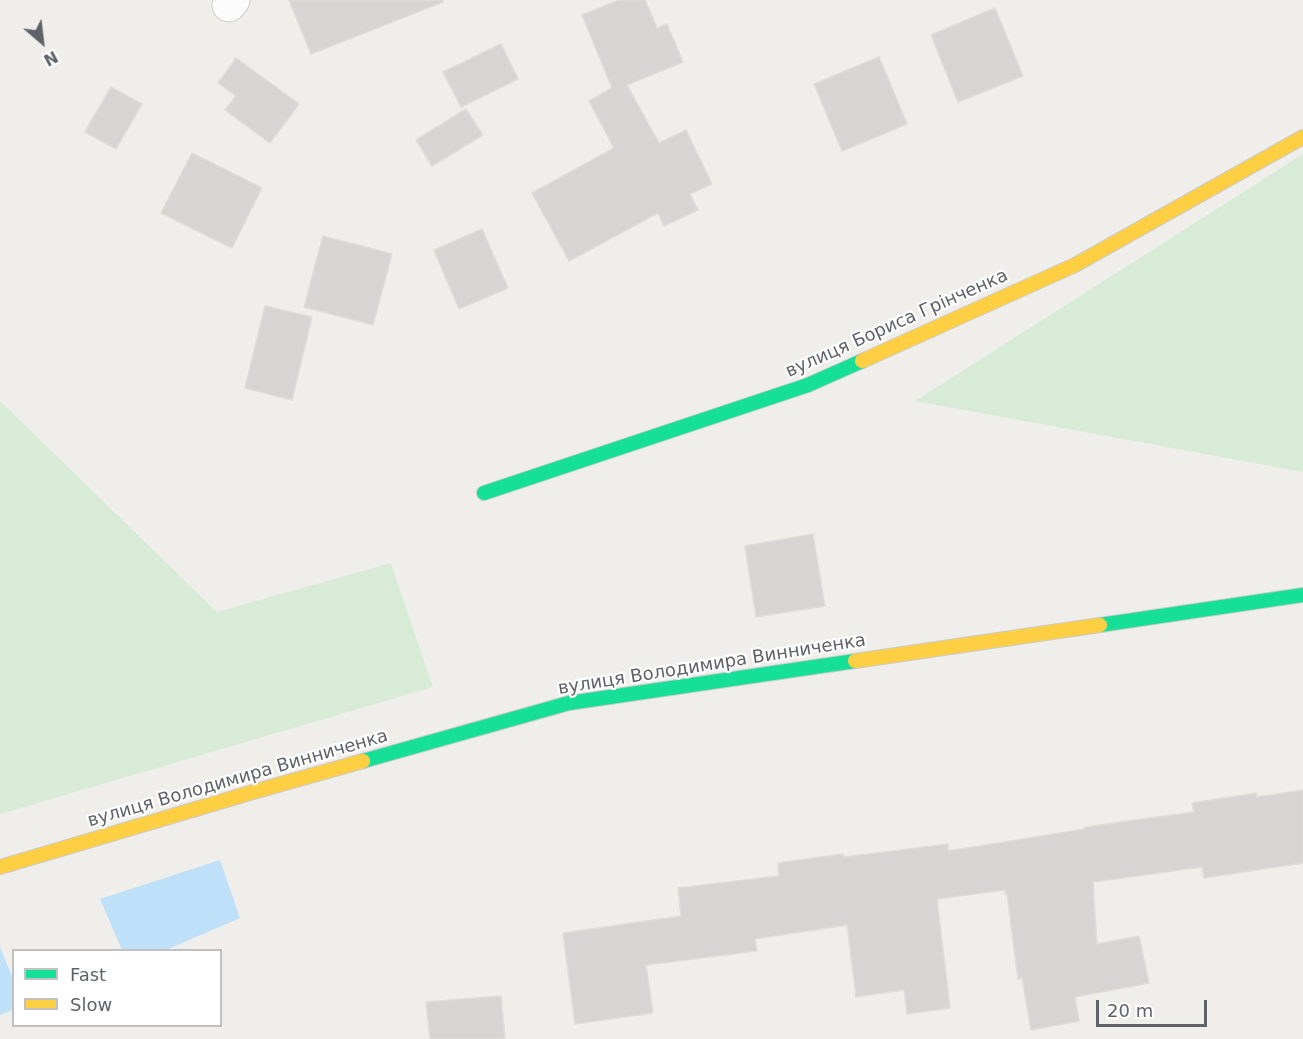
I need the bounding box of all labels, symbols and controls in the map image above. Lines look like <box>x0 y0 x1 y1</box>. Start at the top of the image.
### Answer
north arrow <box>12 12 72 72</box>
text: N <box>40 47 61 70</box>
street label: вулиця Бориса Грінченка <box>783 265 1011 383</box>
street label: вулиця Володимира Винниченка <box>557 630 867 700</box>
street label: вулиця Володимира Винниченка <box>85 726 391 832</box>
legend <box>12 949 222 1027</box>
text: Fast <box>70 964 106 985</box>
scale bar <box>1099 988 1210 1026</box>
text: Slow <box>70 994 112 1015</box>
text: 20 m <box>1107 1000 1153 1021</box>

